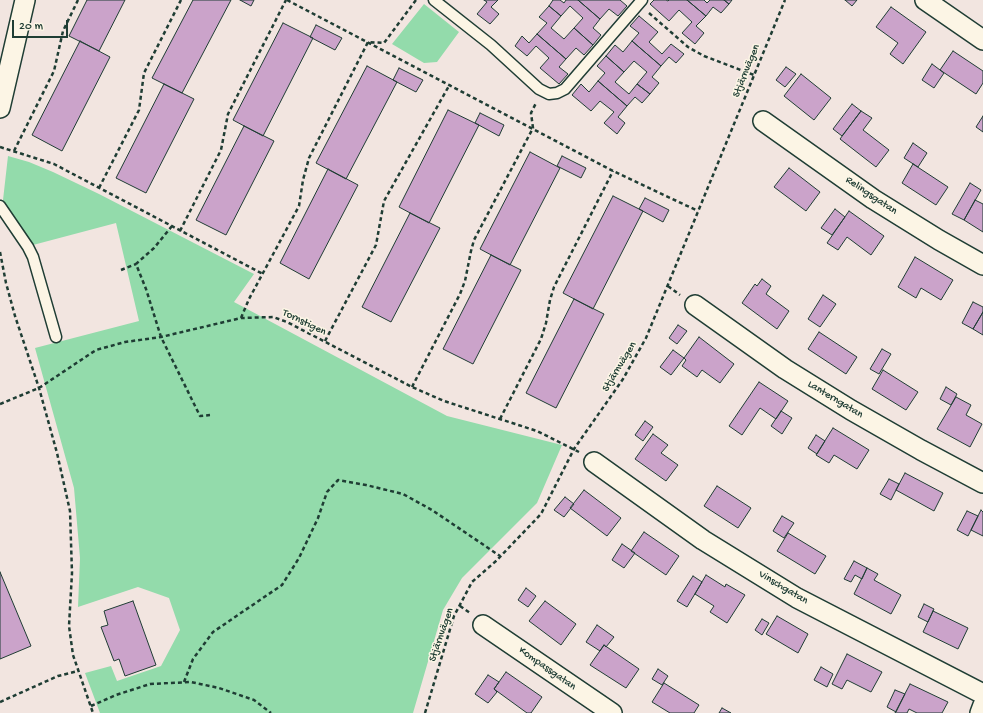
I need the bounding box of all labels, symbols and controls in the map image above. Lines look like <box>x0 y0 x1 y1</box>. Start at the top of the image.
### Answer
scale bar <box>14 12 70 38</box>
text: 20 m <box>19 20 43 34</box>
street label: Stjärnvägen <box>730 43 764 99</box>
street label: Relingsgatan <box>842 174 900 218</box>
street label: Tornstigen <box>280 307 328 339</box>
street label: Stjärnvägen <box>600 340 640 394</box>
street label: Lanterngatan <box>805 378 865 422</box>
street label: Vinschgatan <box>756 568 810 608</box>
street label: Stjärnvägen <box>427 606 457 664</box>
street label: Kompassgatan <box>516 644 578 694</box>

